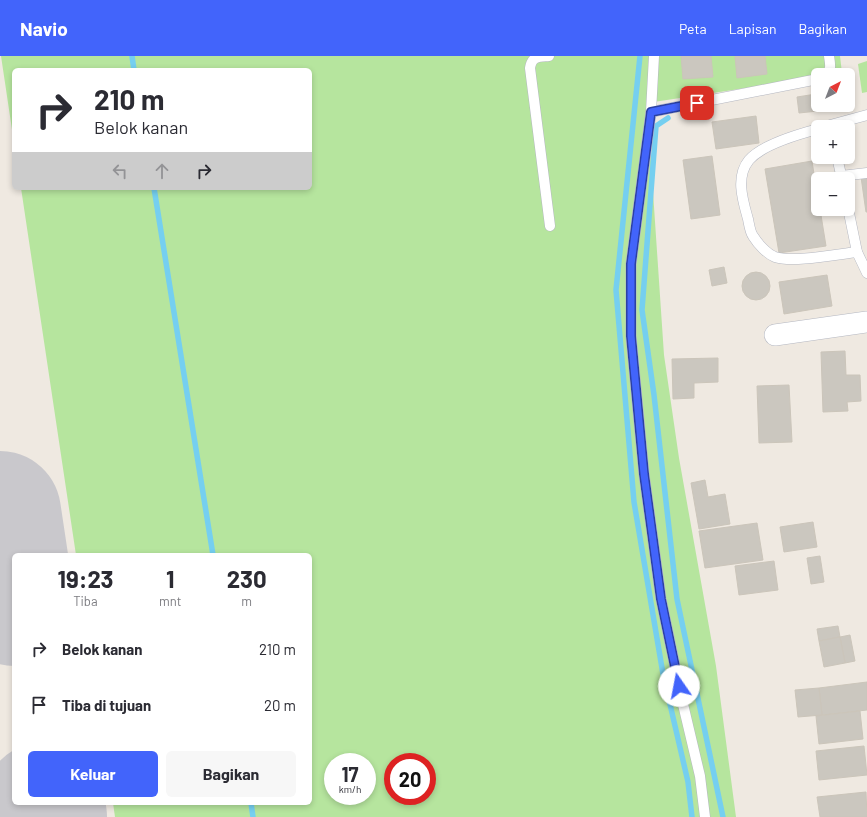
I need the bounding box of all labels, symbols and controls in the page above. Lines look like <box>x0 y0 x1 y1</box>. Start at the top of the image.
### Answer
text: Navio <box>20 17 68 40</box>
text: Peta <box>679 20 707 37</box>
text: Lapisan <box>729 20 777 37</box>
text: Bagikan <box>799 20 847 37</box>
north arrow <box>811 68 855 112</box>
map controls <box>811 68 855 216</box>
text: 210 m <box>94 82 164 116</box>
icon: right <box>28 84 80 136</box>
pin <box>680 86 714 120</box>
icon: arrive <box>686 92 708 114</box>
text: Belok kanan <box>94 116 188 138</box>
button: + <box>811 120 855 164</box>
icon: left <box>109 160 131 182</box>
icon: ahead <box>151 160 173 182</box>
icon: right <box>193 160 215 182</box>
button: − <box>811 172 855 216</box>
text: 19:23 <box>57 564 113 593</box>
text: 1 <box>166 564 174 593</box>
text: 230 <box>227 564 267 593</box>
text: Tiba <box>73 593 98 609</box>
text: mnt <box>159 593 181 609</box>
text: m <box>241 593 252 609</box>
icon: right <box>28 638 50 660</box>
text: Belok kanan <box>62 640 142 658</box>
text: 210 m <box>259 640 296 658</box>
position arrow <box>658 665 700 707</box>
icon: arrive <box>28 694 50 716</box>
text: Tiba di tujuan <box>62 696 151 714</box>
text: 20 m <box>264 696 296 714</box>
button: Keluar <box>28 751 158 797</box>
button: Bagikan <box>166 751 296 797</box>
speed limit sign: 20 <box>384 753 436 805</box>
text: 17 <box>341 762 358 786</box>
text: km/h <box>339 783 361 795</box>

